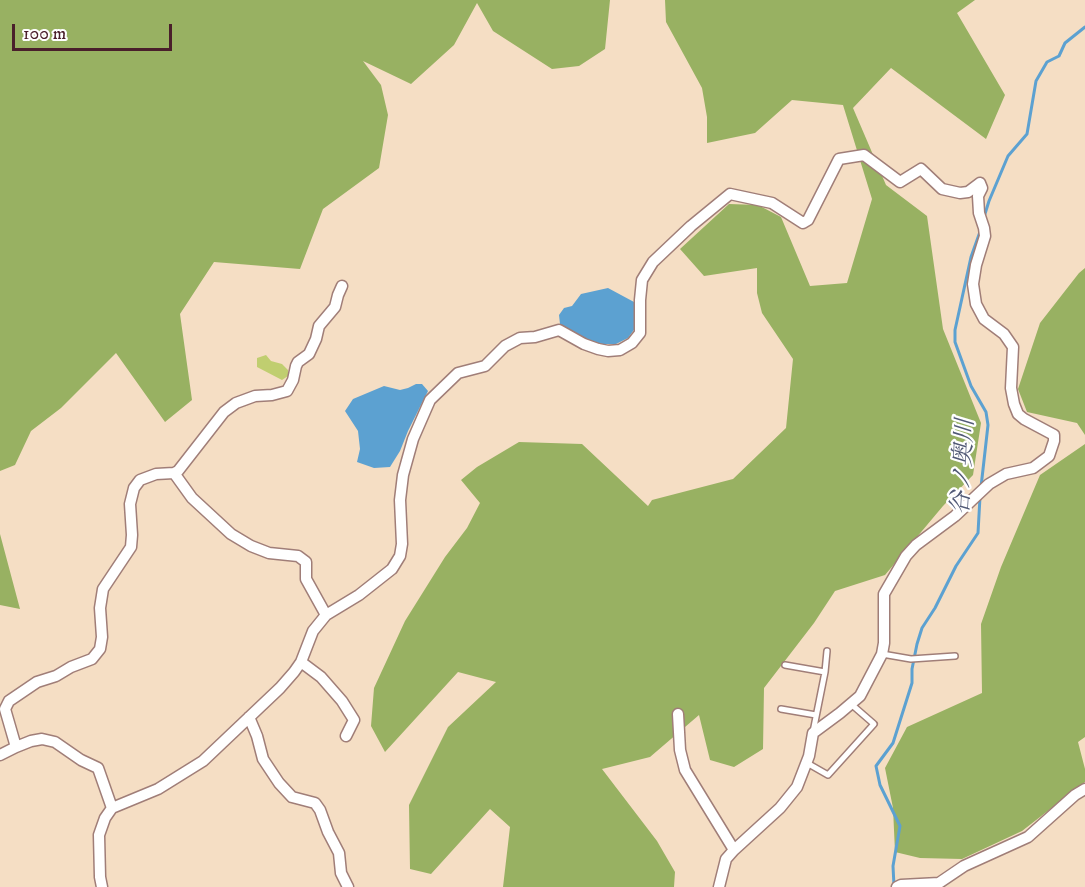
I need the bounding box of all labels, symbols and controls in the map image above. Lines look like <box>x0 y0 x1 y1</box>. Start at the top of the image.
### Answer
scale bar <box>15 12 176 50</box>
text: 100 m <box>23 23 66 45</box>
water label: 谷ノ奥川 <box>948 418 982 516</box>

